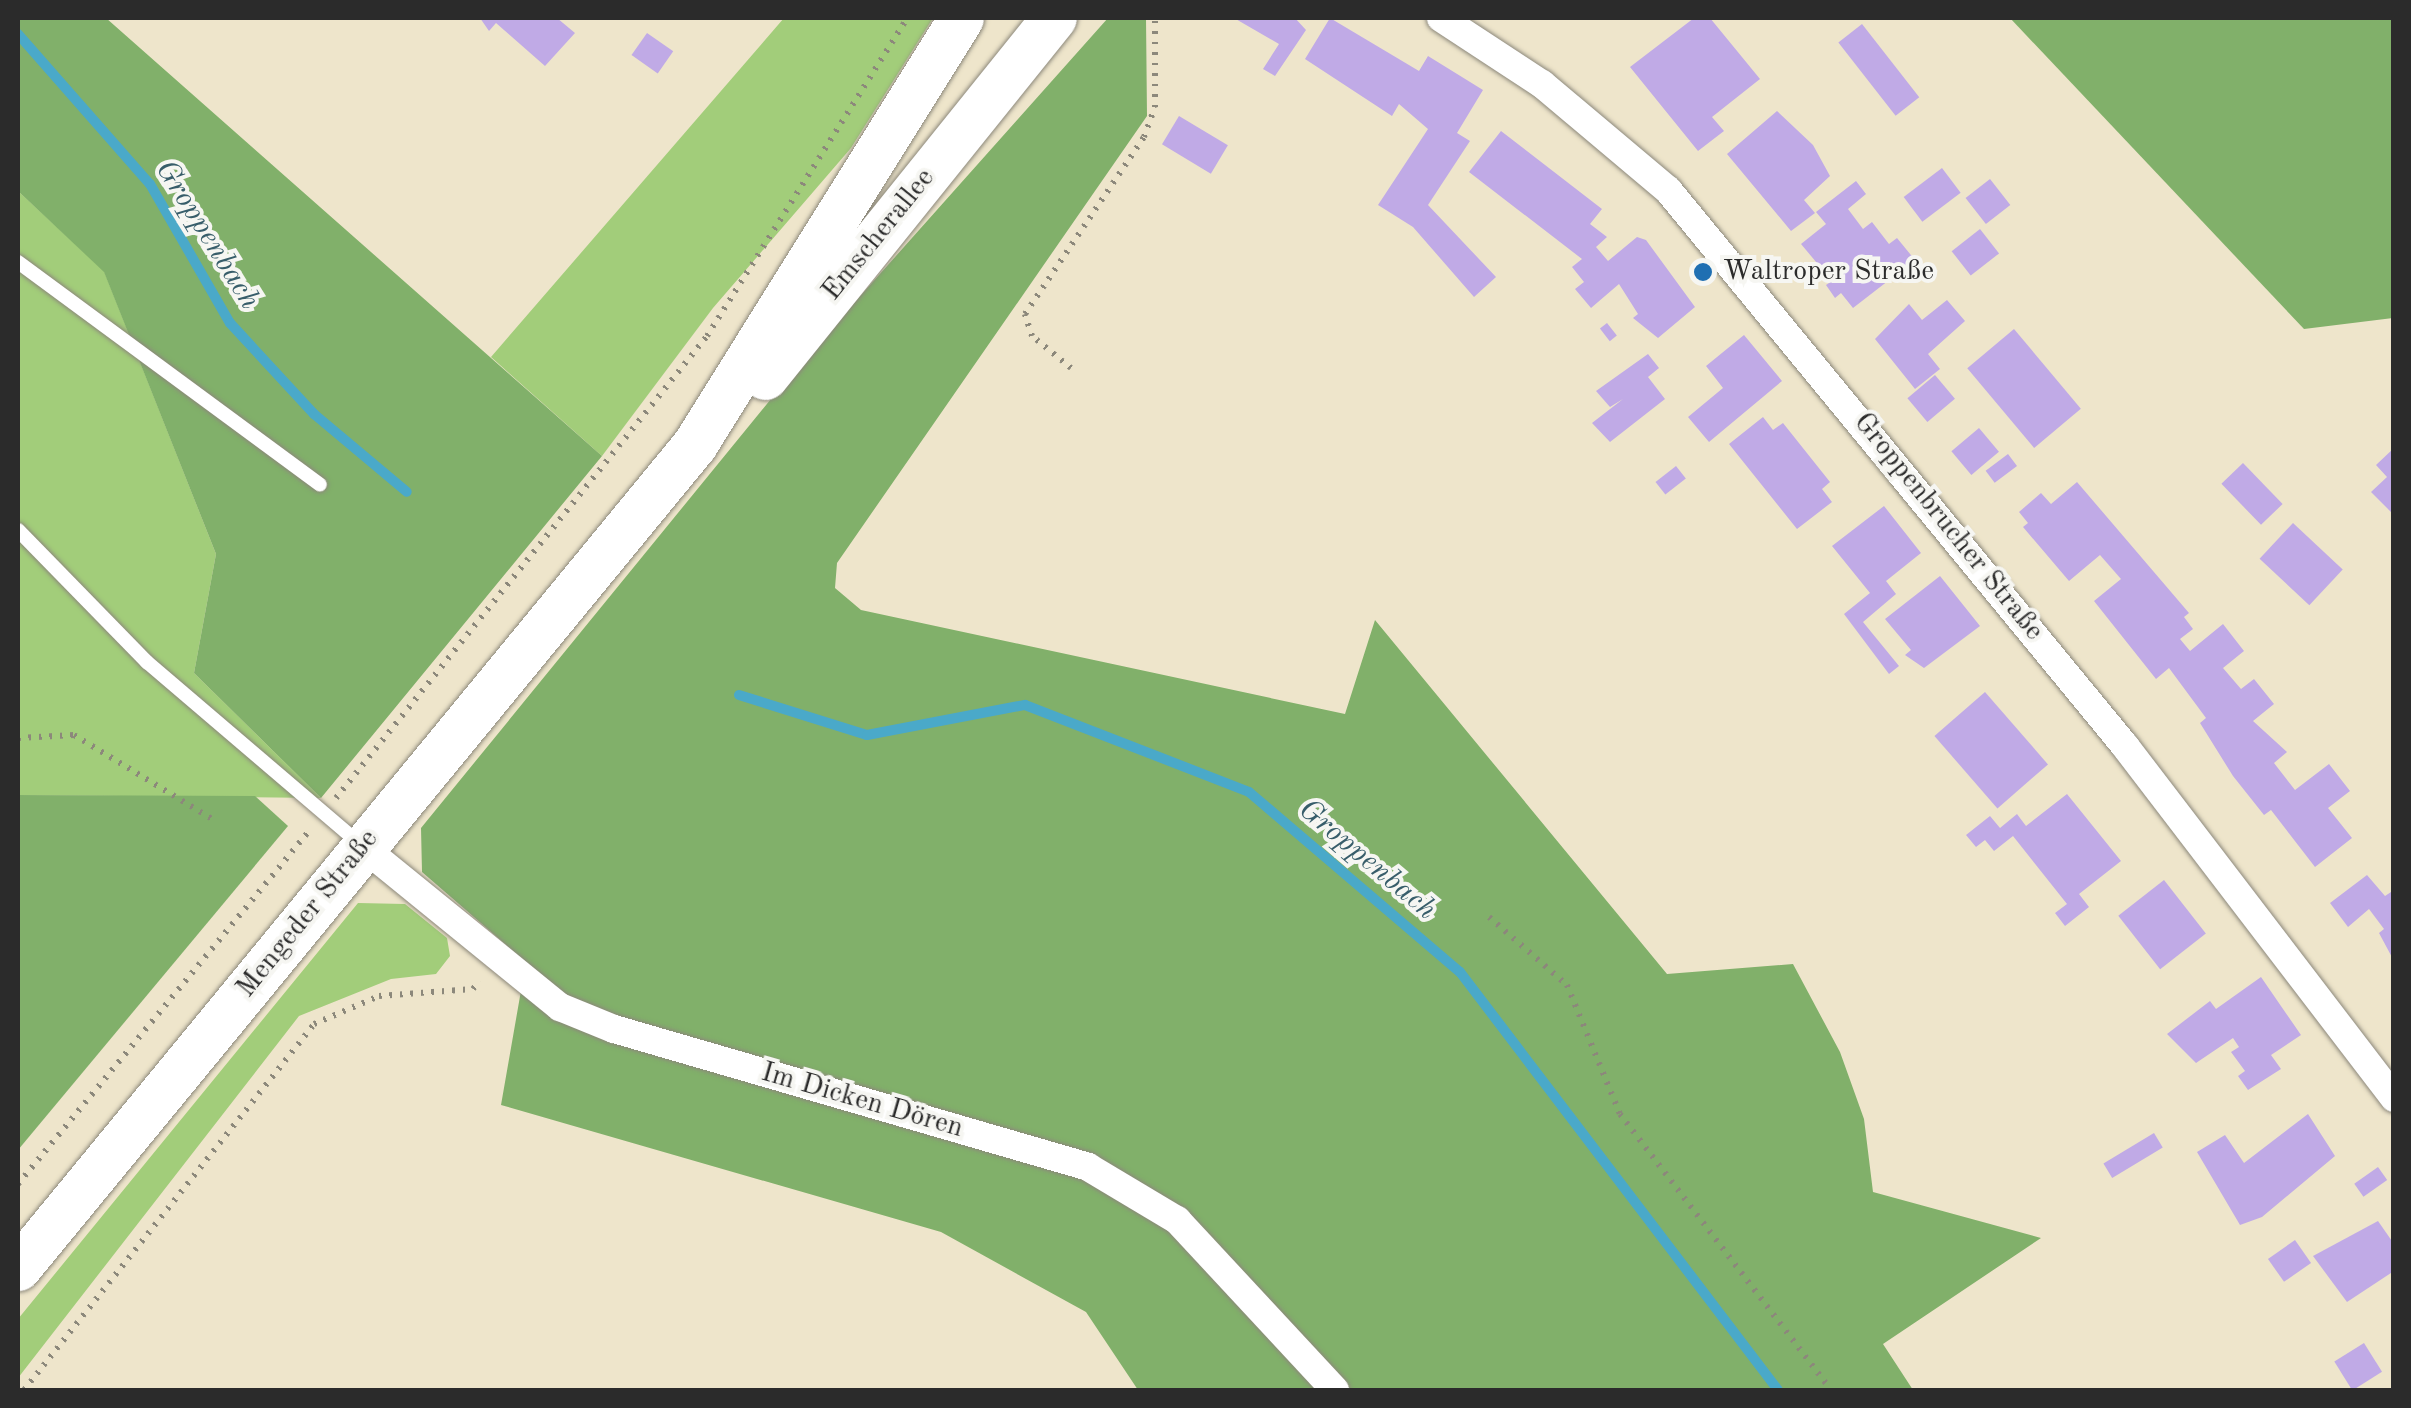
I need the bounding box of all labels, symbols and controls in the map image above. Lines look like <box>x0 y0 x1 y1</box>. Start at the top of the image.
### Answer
water label: Groppenbach <box>147 154 267 316</box>
street label: Emscherallee <box>816 162 942 308</box>
place label: Waltroper Straße <box>1723 255 1934 289</box>
marker: Waltroper Straße <box>1692 261 1714 283</box>
street label: Groppenbrucher Straße <box>1846 406 2050 648</box>
water label: Groppenbach <box>1291 792 1443 928</box>
street label: Mengeder Straße <box>230 823 386 1005</box>
street label: Im Dicken Dören <box>757 1056 967 1146</box>

